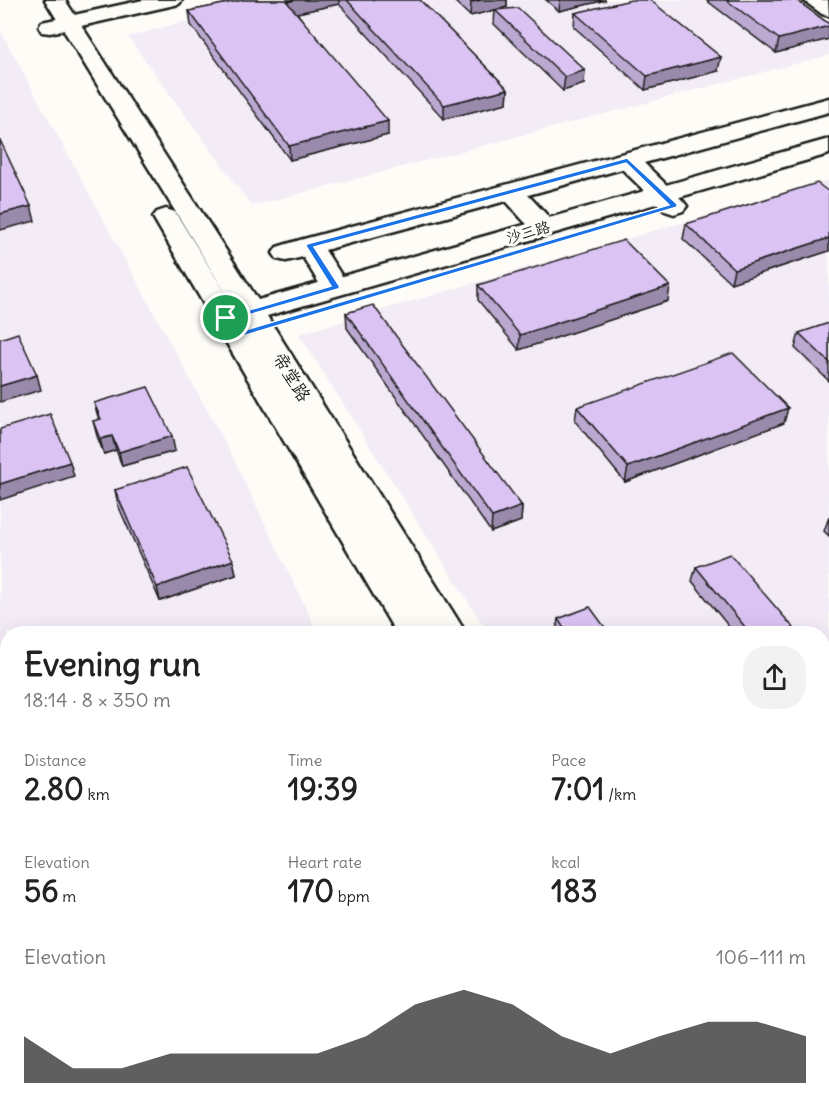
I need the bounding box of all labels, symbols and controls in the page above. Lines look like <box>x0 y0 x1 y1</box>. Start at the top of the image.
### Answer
street label: 沙三路 <box>504 217 552 247</box>
pin <box>200 292 251 343</box>
icon: arrive <box>209 301 242 334</box>
street label: 帝堂路 <box>268 348 316 406</box>
text: Evening run <box>24 643 200 685</box>
button: share <box>743 646 806 709</box>
text: 18:14 · 8 × 350 m <box>24 687 171 712</box>
text: Distance <box>24 750 86 770</box>
text: Time <box>288 750 322 770</box>
text: Pace <box>551 750 586 770</box>
text: 2.80 <box>24 770 84 808</box>
text: 19:39 <box>288 770 358 808</box>
text: 7:01 <box>551 770 604 808</box>
text: km <box>84 784 110 804</box>
text: /km <box>604 784 636 804</box>
text: Elevation <box>24 852 90 872</box>
text: Heart rate <box>288 852 362 872</box>
text: kcal <box>551 852 580 872</box>
text: 56 <box>24 872 59 910</box>
text: 170 <box>288 872 334 910</box>
text: 183 <box>551 872 598 910</box>
text: m <box>59 886 76 906</box>
text: bpm <box>334 886 370 906</box>
text: Elevation <box>24 944 106 969</box>
text: 106–111 m <box>716 944 806 969</box>

